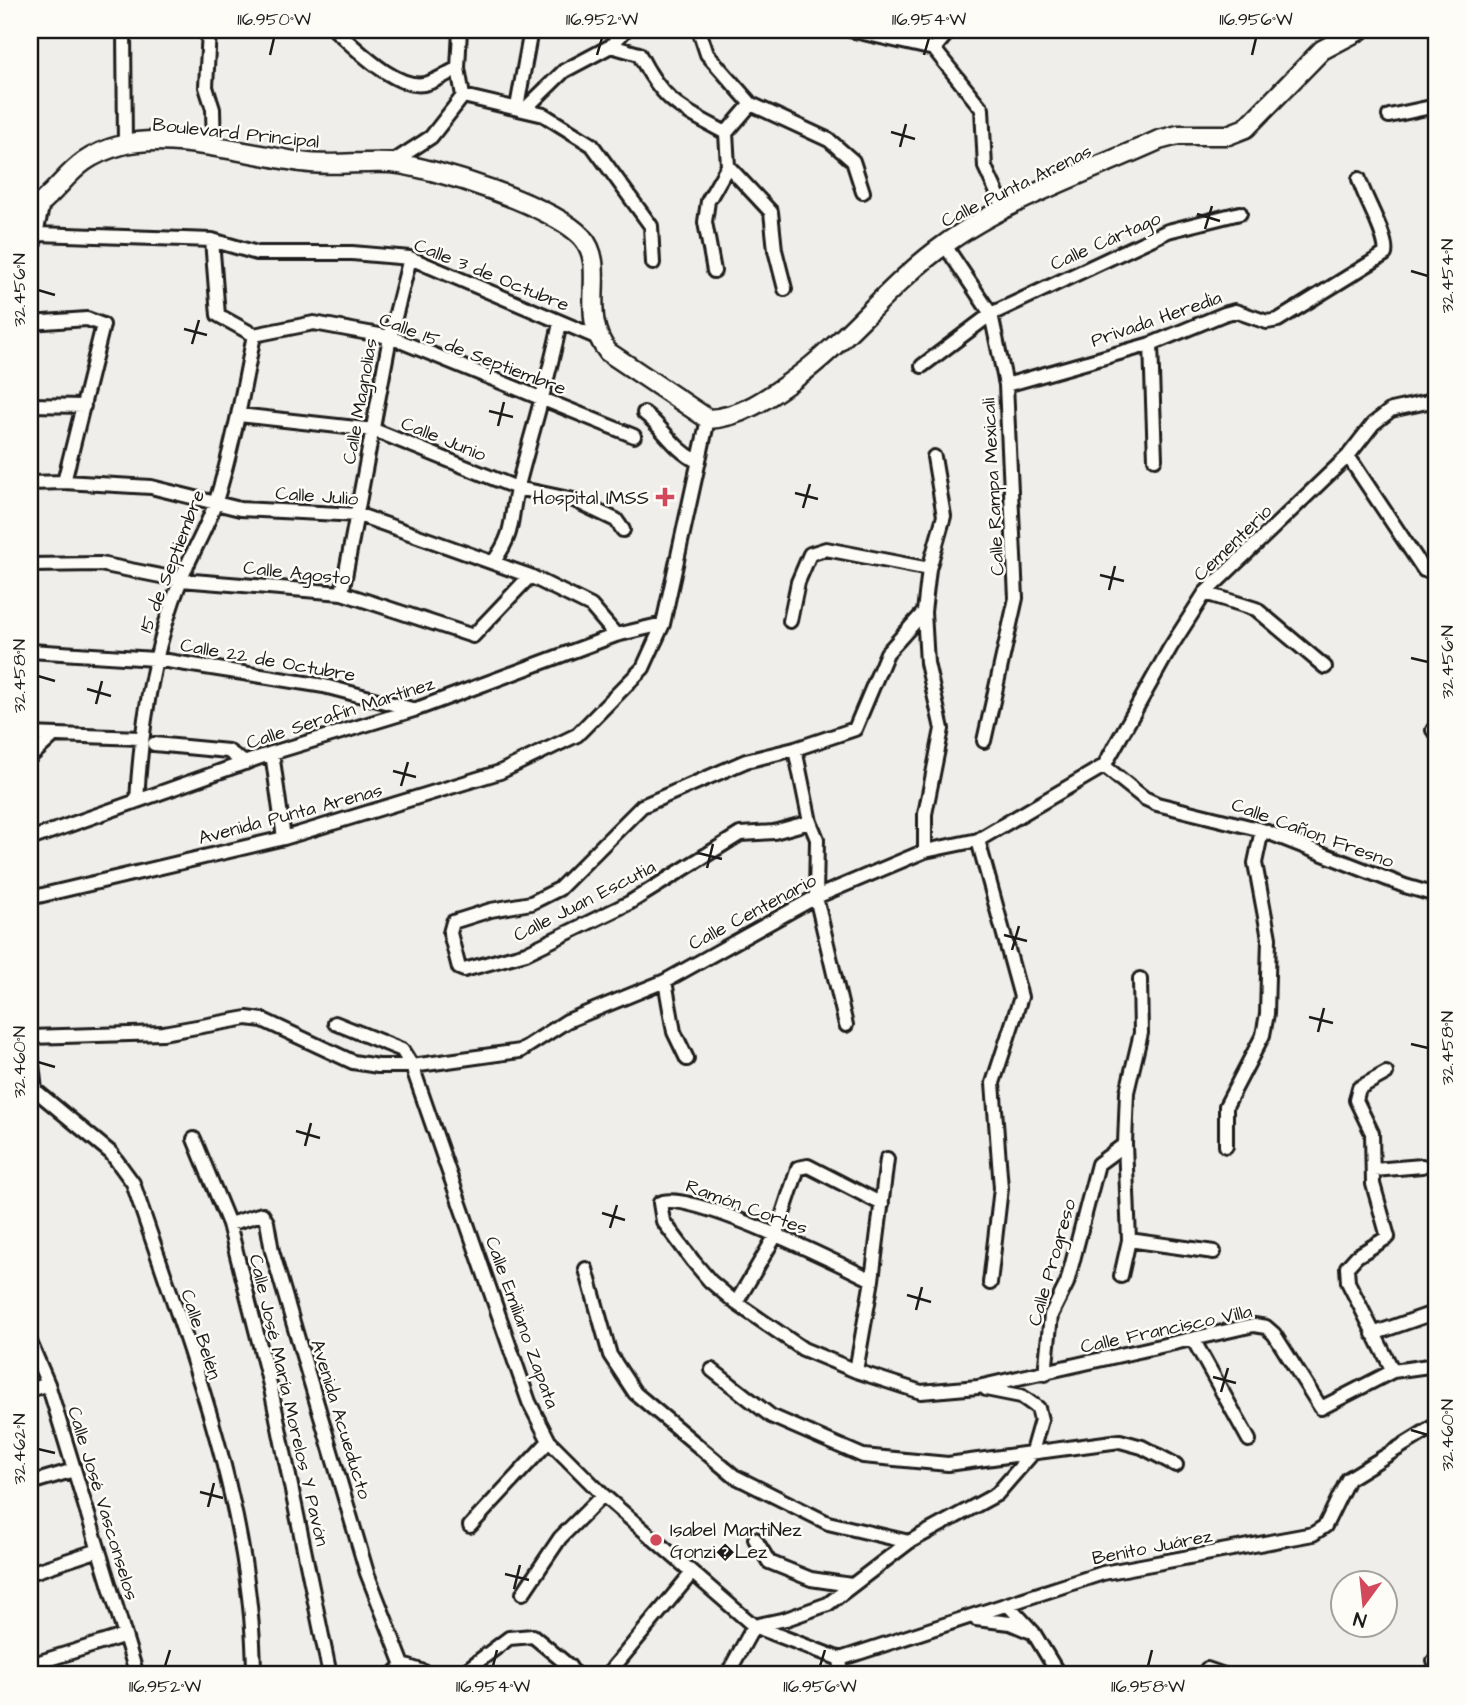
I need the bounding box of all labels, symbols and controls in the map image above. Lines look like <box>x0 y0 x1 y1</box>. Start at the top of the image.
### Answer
text: 116.950°W <box>237 7 311 32</box>
text: 116.952°W <box>566 7 638 32</box>
text: 116.954°W <box>892 7 966 32</box>
text: 116.956°W <box>1219 7 1293 32</box>
street label: Boulevard Principal <box>151 111 321 156</box>
street label: Calle Punta Arenas <box>937 138 1097 235</box>
street label: Calle Cártago <box>1046 205 1166 279</box>
street label: Calle 3 de Octubre <box>410 232 573 319</box>
text: 32.454°N <box>1435 239 1460 313</box>
text: 32.456°N <box>7 253 32 327</box>
street label: Privada Heredia <box>1087 284 1226 354</box>
street label: Calle 15 de Septiembre <box>375 306 570 403</box>
street label: Calle Magnolias <box>336 336 386 467</box>
street label: Calle Rampa Mexicali <box>975 397 1012 577</box>
street label: Calle Junio <box>397 410 490 469</box>
street label: Calle Julio <box>274 480 360 513</box>
place label: Hospital IMSS <box>533 485 649 512</box>
street label: 15 de Septiembre <box>133 486 212 637</box>
marker: Hospital IMSS <box>655 487 675 507</box>
street label: Cementerio <box>1188 498 1279 588</box>
street label: Calle Agosto <box>242 554 352 594</box>
text: 32.456°N <box>1435 625 1460 699</box>
street label: Calle 22 de Octubre <box>178 632 357 689</box>
text: 32.458°N <box>7 639 32 713</box>
street label: Calle Serafín Martínez <box>243 670 439 757</box>
street label: Avenida Punta Arenas <box>195 777 385 852</box>
street label: Calle Cañon Fresno <box>1228 791 1398 875</box>
street label: Calle Juan Escutia <box>509 854 661 949</box>
street label: Calle Centenario <box>684 867 822 957</box>
text: 32.458°N <box>1435 1011 1460 1085</box>
text: 32.460°N <box>7 1026 32 1098</box>
street label: Ramón Cortes <box>682 1173 811 1242</box>
street label: Calle Progreso <box>1021 1195 1085 1329</box>
street label: Calle Emiliano Zapata <box>478 1233 565 1413</box>
street label: Calle José María Morelos Y Pavón <box>242 1252 335 1549</box>
street label: Calle Belén <box>173 1286 228 1383</box>
street label: Calle Francisco Villa <box>1078 1298 1255 1361</box>
street label: Avenida Acueducto <box>303 1336 378 1503</box>
text: 32.460°N <box>1435 1399 1460 1471</box>
street label: Calle José Vasconselos <box>60 1403 145 1604</box>
text: 32.462°N <box>7 1413 32 1485</box>
place label: Isabel MartiNez Gonzi�Lez <box>670 1517 802 1566</box>
street label: Benito Juárez <box>1090 1522 1215 1572</box>
marker: Isabel MartiNez Gonzi�Lez <box>648 1532 664 1548</box>
north arrow <box>1330 1568 1400 1638</box>
text: N <box>1351 1604 1369 1634</box>
text: 116.952°W <box>129 1674 201 1699</box>
text: 116.954°W <box>456 1674 530 1699</box>
text: 116.956°W <box>783 1674 857 1699</box>
text: 116.958°W <box>1111 1674 1185 1699</box>

